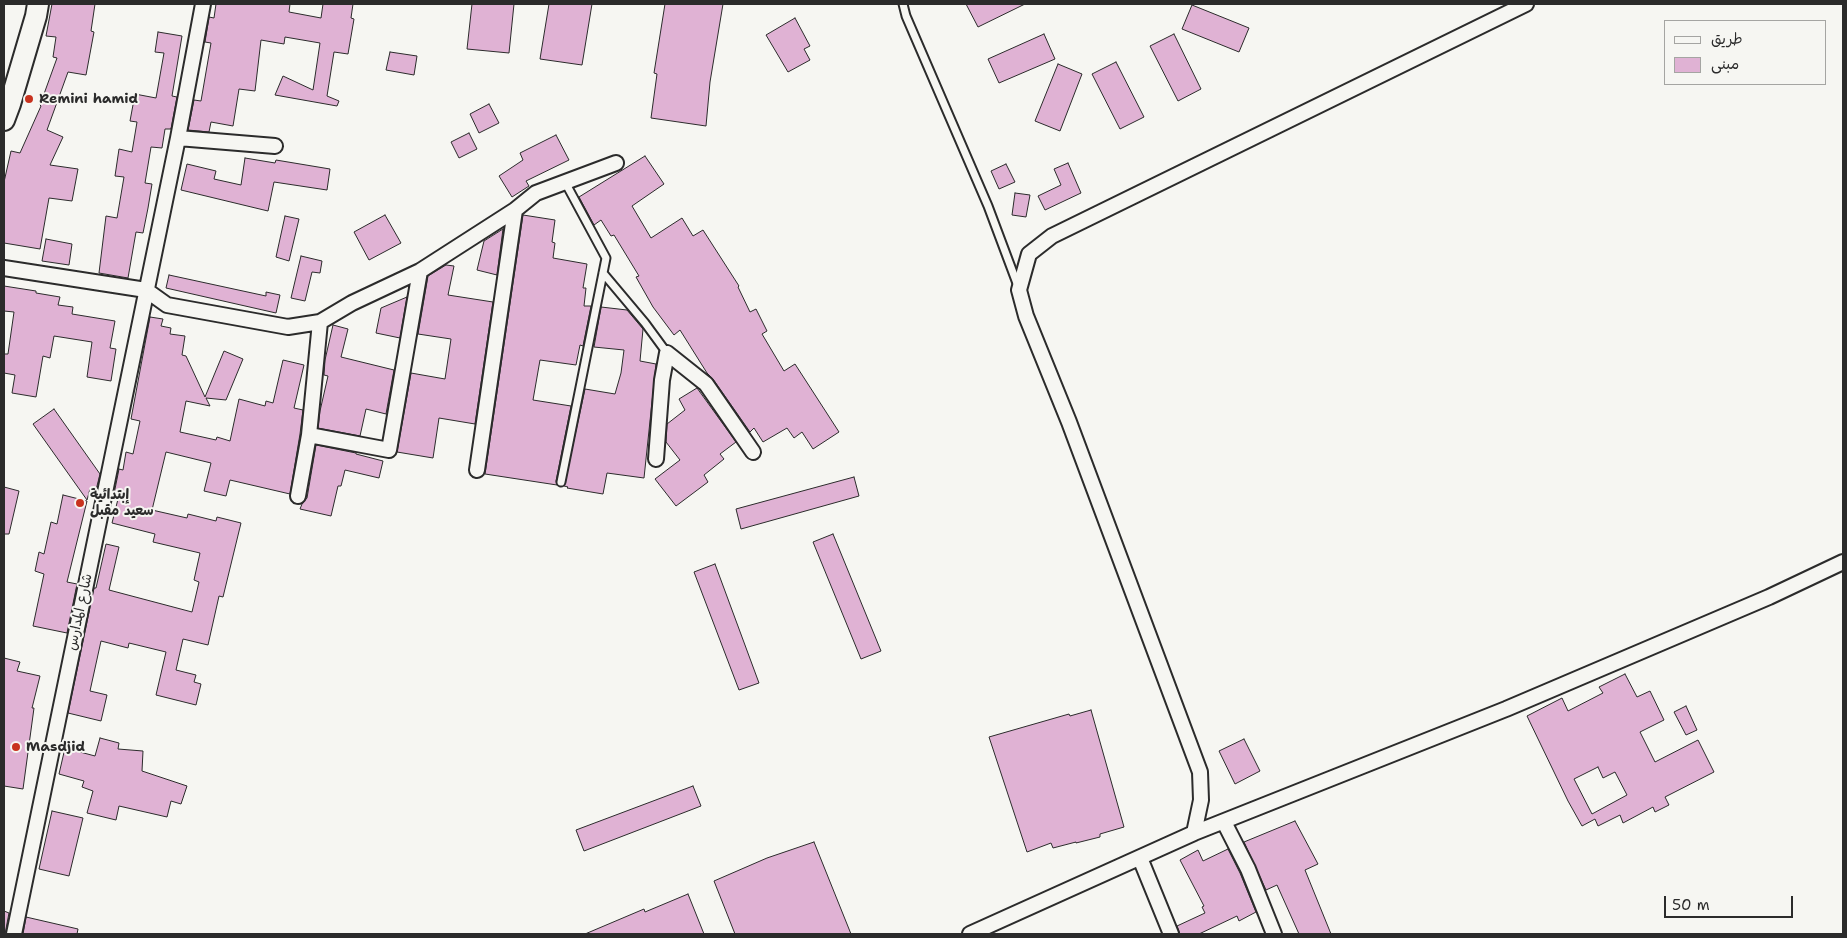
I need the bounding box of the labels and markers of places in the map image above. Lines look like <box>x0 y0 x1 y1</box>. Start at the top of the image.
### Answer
place label: Remini hamid <box>39 91 138 107</box>
marker: Remini hamid <box>23 93 35 105</box>
place label: إبتدائية سعيد مقبل <box>90 487 154 520</box>
marker: إبتدائية سعيد مقبل <box>74 497 86 509</box>
place label: Masdjid <box>26 739 85 755</box>
marker: Masdjid <box>10 741 22 753</box>

